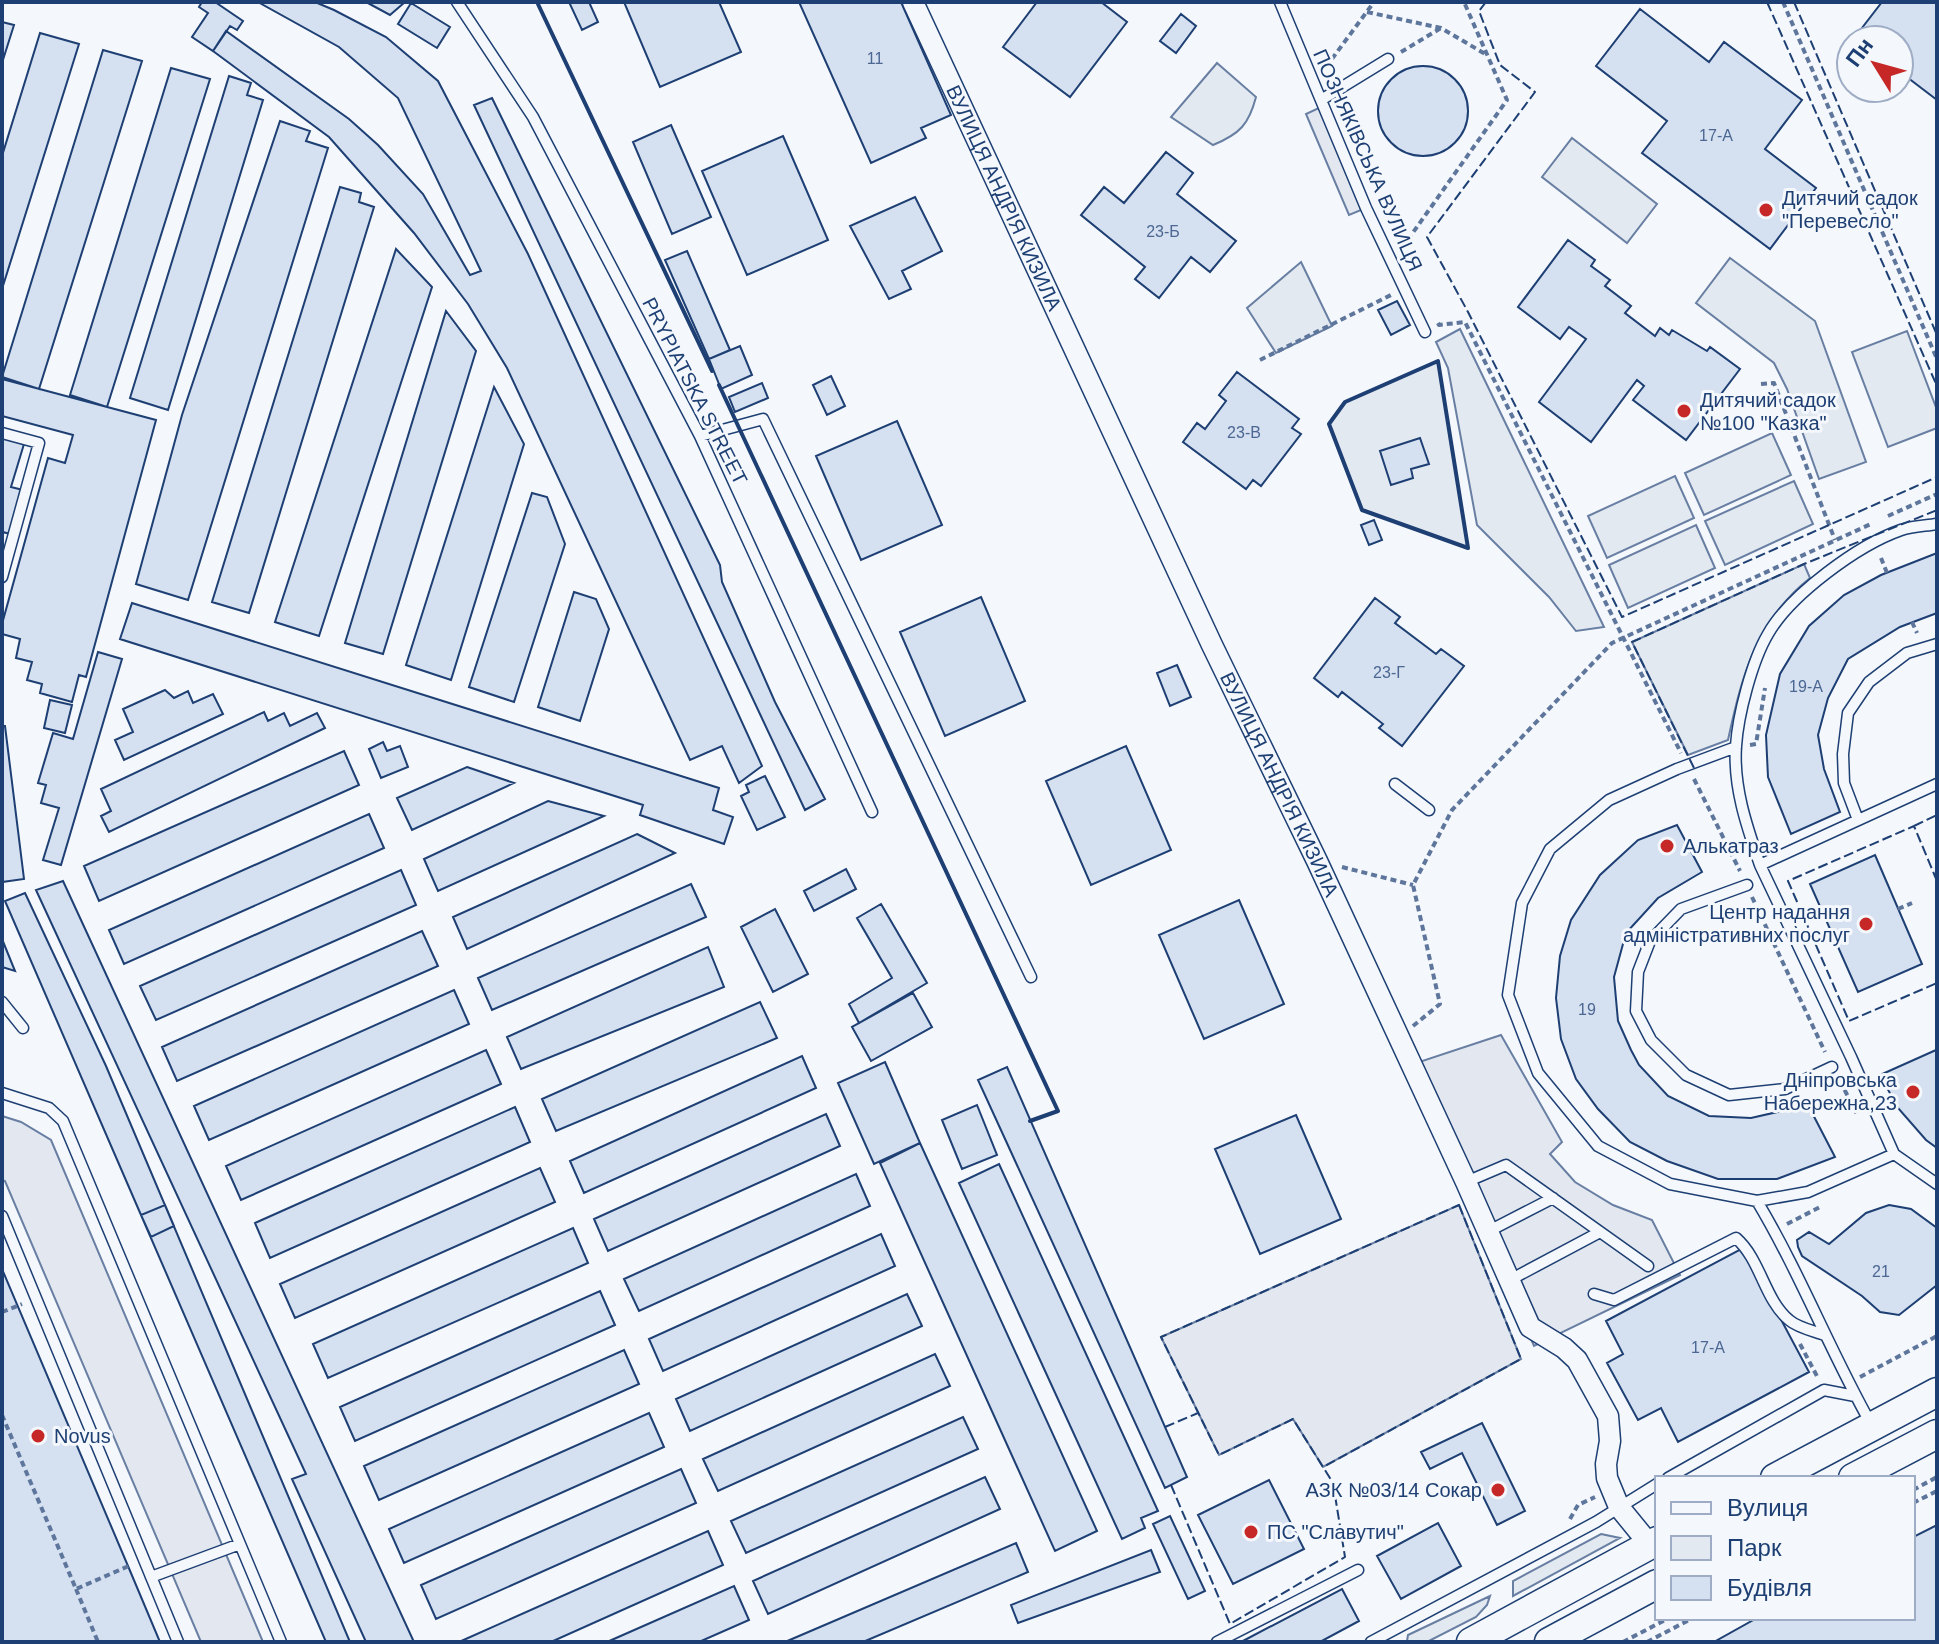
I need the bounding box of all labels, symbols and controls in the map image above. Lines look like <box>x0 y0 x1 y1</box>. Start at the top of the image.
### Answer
north arrow <box>1835 24 1915 104</box>
text: Пн <box>1841 33 1878 71</box>
street label: ПОЗНЯКІВСЬКА ВУЛИЦЯ <box>1309 46 1427 274</box>
house number: 11 <box>867 50 883 67</box>
street label: ВУЛИЦЯ АНДРІЯ КИЗИЛА <box>942 82 1066 315</box>
house number: 17-А <box>1699 127 1733 144</box>
place label: Дитячий садок "Перевесло" <box>1782 187 1918 232</box>
marker: Дитячий садок "Перевесло" <box>1757 201 1775 219</box>
house number: 23-Б <box>1146 223 1180 240</box>
street label: PRYPIATSKA STREET <box>638 294 752 488</box>
place label: Дитячий садок №100 "Казка" <box>1700 389 1836 434</box>
marker: Дитячий садок №100 "Казка" <box>1675 402 1693 420</box>
house number: 23-В <box>1227 424 1261 441</box>
house number: 23-Г <box>1373 664 1405 681</box>
street label: ВУЛИЦЯ АНДРІЯ КИЗИЛА <box>1216 669 1343 901</box>
house number: 19-А <box>1789 678 1823 695</box>
place label: Алькатраз <box>1683 835 1779 857</box>
marker: Алькатраз <box>1658 837 1676 855</box>
place label: Центр надання адміністративних послуг <box>1623 901 1850 946</box>
marker: Центр надання адміністративних послуг <box>1857 915 1875 933</box>
house number: 19 <box>1578 1001 1596 1018</box>
place label: Дніпровська Набережна,23 <box>1764 1069 1898 1114</box>
marker: Дніпровська Набережна,23 <box>1904 1083 1922 1101</box>
house number: 21 <box>1872 1263 1890 1280</box>
house number: 17-А <box>1691 1339 1725 1356</box>
place label: Novus <box>54 1425 111 1447</box>
marker: Novus <box>29 1427 47 1445</box>
legend <box>1655 1476 1915 1620</box>
place label: АЗК №03/14 Сокар <box>1306 1479 1482 1501</box>
marker: АЗК №03/14 Сокар <box>1489 1481 1507 1499</box>
text: Вулиця <box>1727 1494 1808 1521</box>
place label: ПС "Славутич" <box>1267 1521 1404 1543</box>
marker: ПС "Славутич" <box>1242 1523 1260 1541</box>
text: Парк <box>1727 1534 1782 1561</box>
text: Будівля <box>1727 1574 1812 1601</box>

